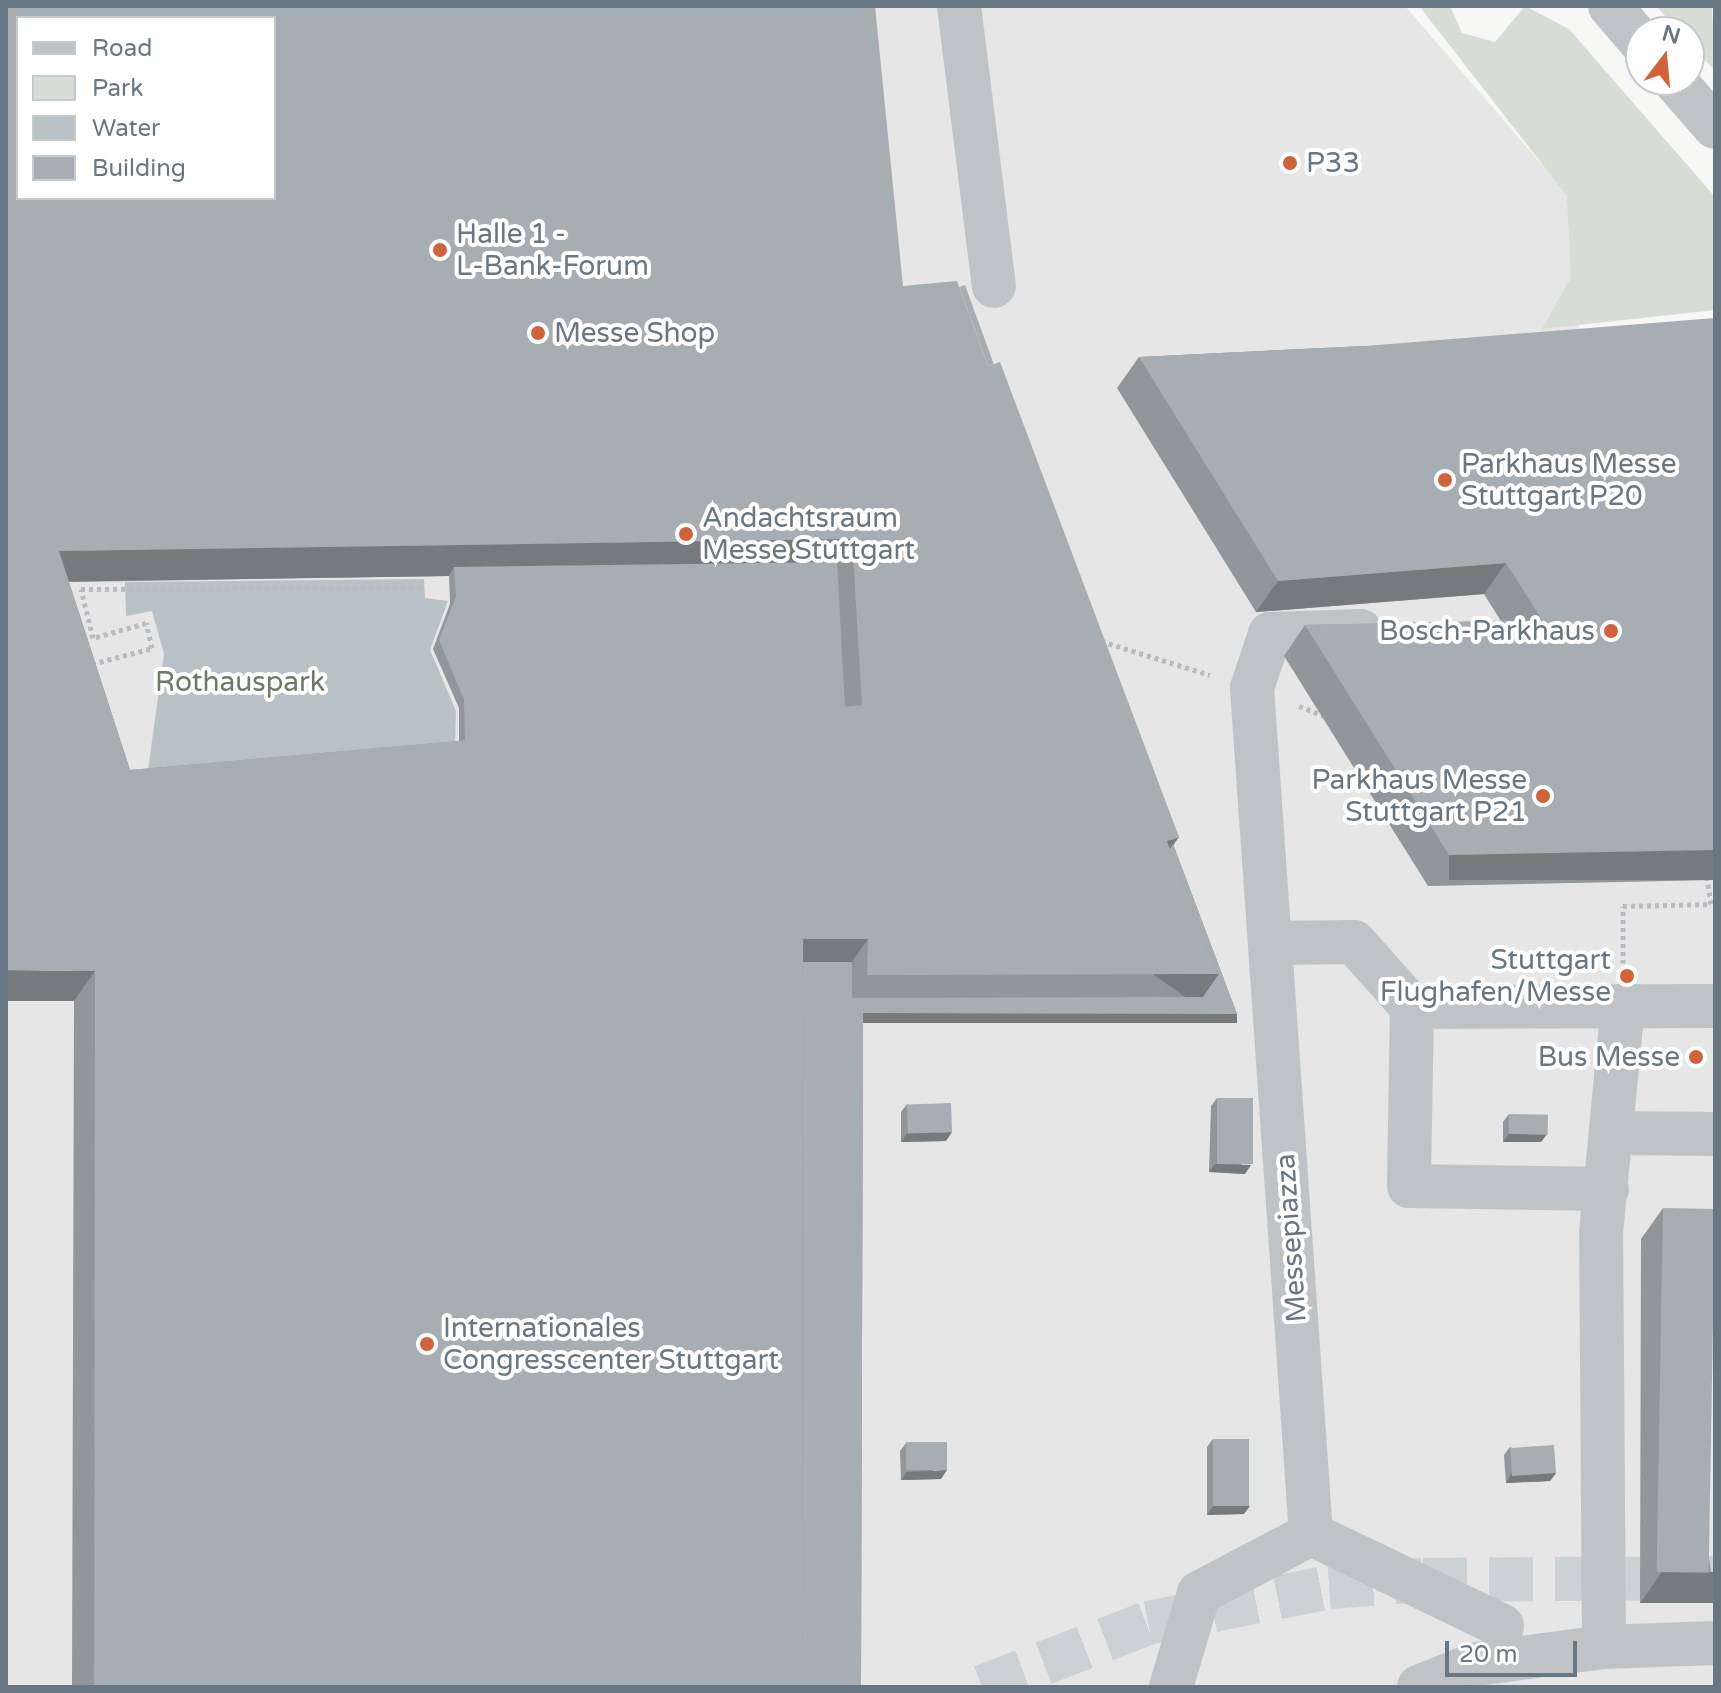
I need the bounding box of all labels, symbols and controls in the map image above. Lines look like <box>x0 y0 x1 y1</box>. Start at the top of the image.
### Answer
legend <box>16 16 276 200</box>
north arrow <box>1625 16 1705 96</box>
text: N <box>1659 20 1683 50</box>
text: Road <box>92 34 152 63</box>
text: Park <box>92 74 143 103</box>
text: Water <box>92 114 160 143</box>
place label: P33 <box>1306 146 1360 180</box>
text: Building <box>92 154 186 183</box>
marker: P33 <box>1281 154 1299 172</box>
place label: Halle 1 - L-Bank-Forum <box>456 217 649 283</box>
marker: Halle 1 - L-Bank-Forum <box>431 241 449 259</box>
place label: Messe Shop <box>554 316 715 350</box>
marker: Messe Shop <box>529 324 547 342</box>
place label: Parkhaus Messe Stuttgart P20 <box>1461 447 1676 513</box>
marker: Parkhaus Messe Stuttgart P20 <box>1436 471 1454 489</box>
place label: Andachtsraum Messe Stuttgart <box>702 501 915 567</box>
marker: Andachtsraum Messe Stuttgart <box>677 525 695 543</box>
place label: Bosch-Parkhaus <box>1379 614 1595 648</box>
marker: Bosch-Parkhaus <box>1602 622 1620 640</box>
park label: Rothauspark <box>155 665 325 699</box>
place label: Parkhaus Messe Stuttgart P21 <box>1312 763 1527 829</box>
marker: Parkhaus Messe Stuttgart P21 <box>1534 787 1552 805</box>
place label: Stuttgart Flughafen/Messe <box>1380 943 1611 1009</box>
marker: Stuttgart Flughafen/Messe <box>1618 967 1636 985</box>
place label: Bus Messe <box>1538 1040 1680 1074</box>
marker: Bus Messe <box>1687 1048 1705 1066</box>
street label: Messepiazza <box>1268 1152 1314 1324</box>
place label: Internationales Congresscenter Stuttgart <box>443 1311 779 1377</box>
marker: Internationales Congresscenter Stuttgart <box>418 1335 436 1353</box>
scale bar <box>1449 1625 1581 1675</box>
text: 20 m <box>1459 1640 1517 1669</box>

